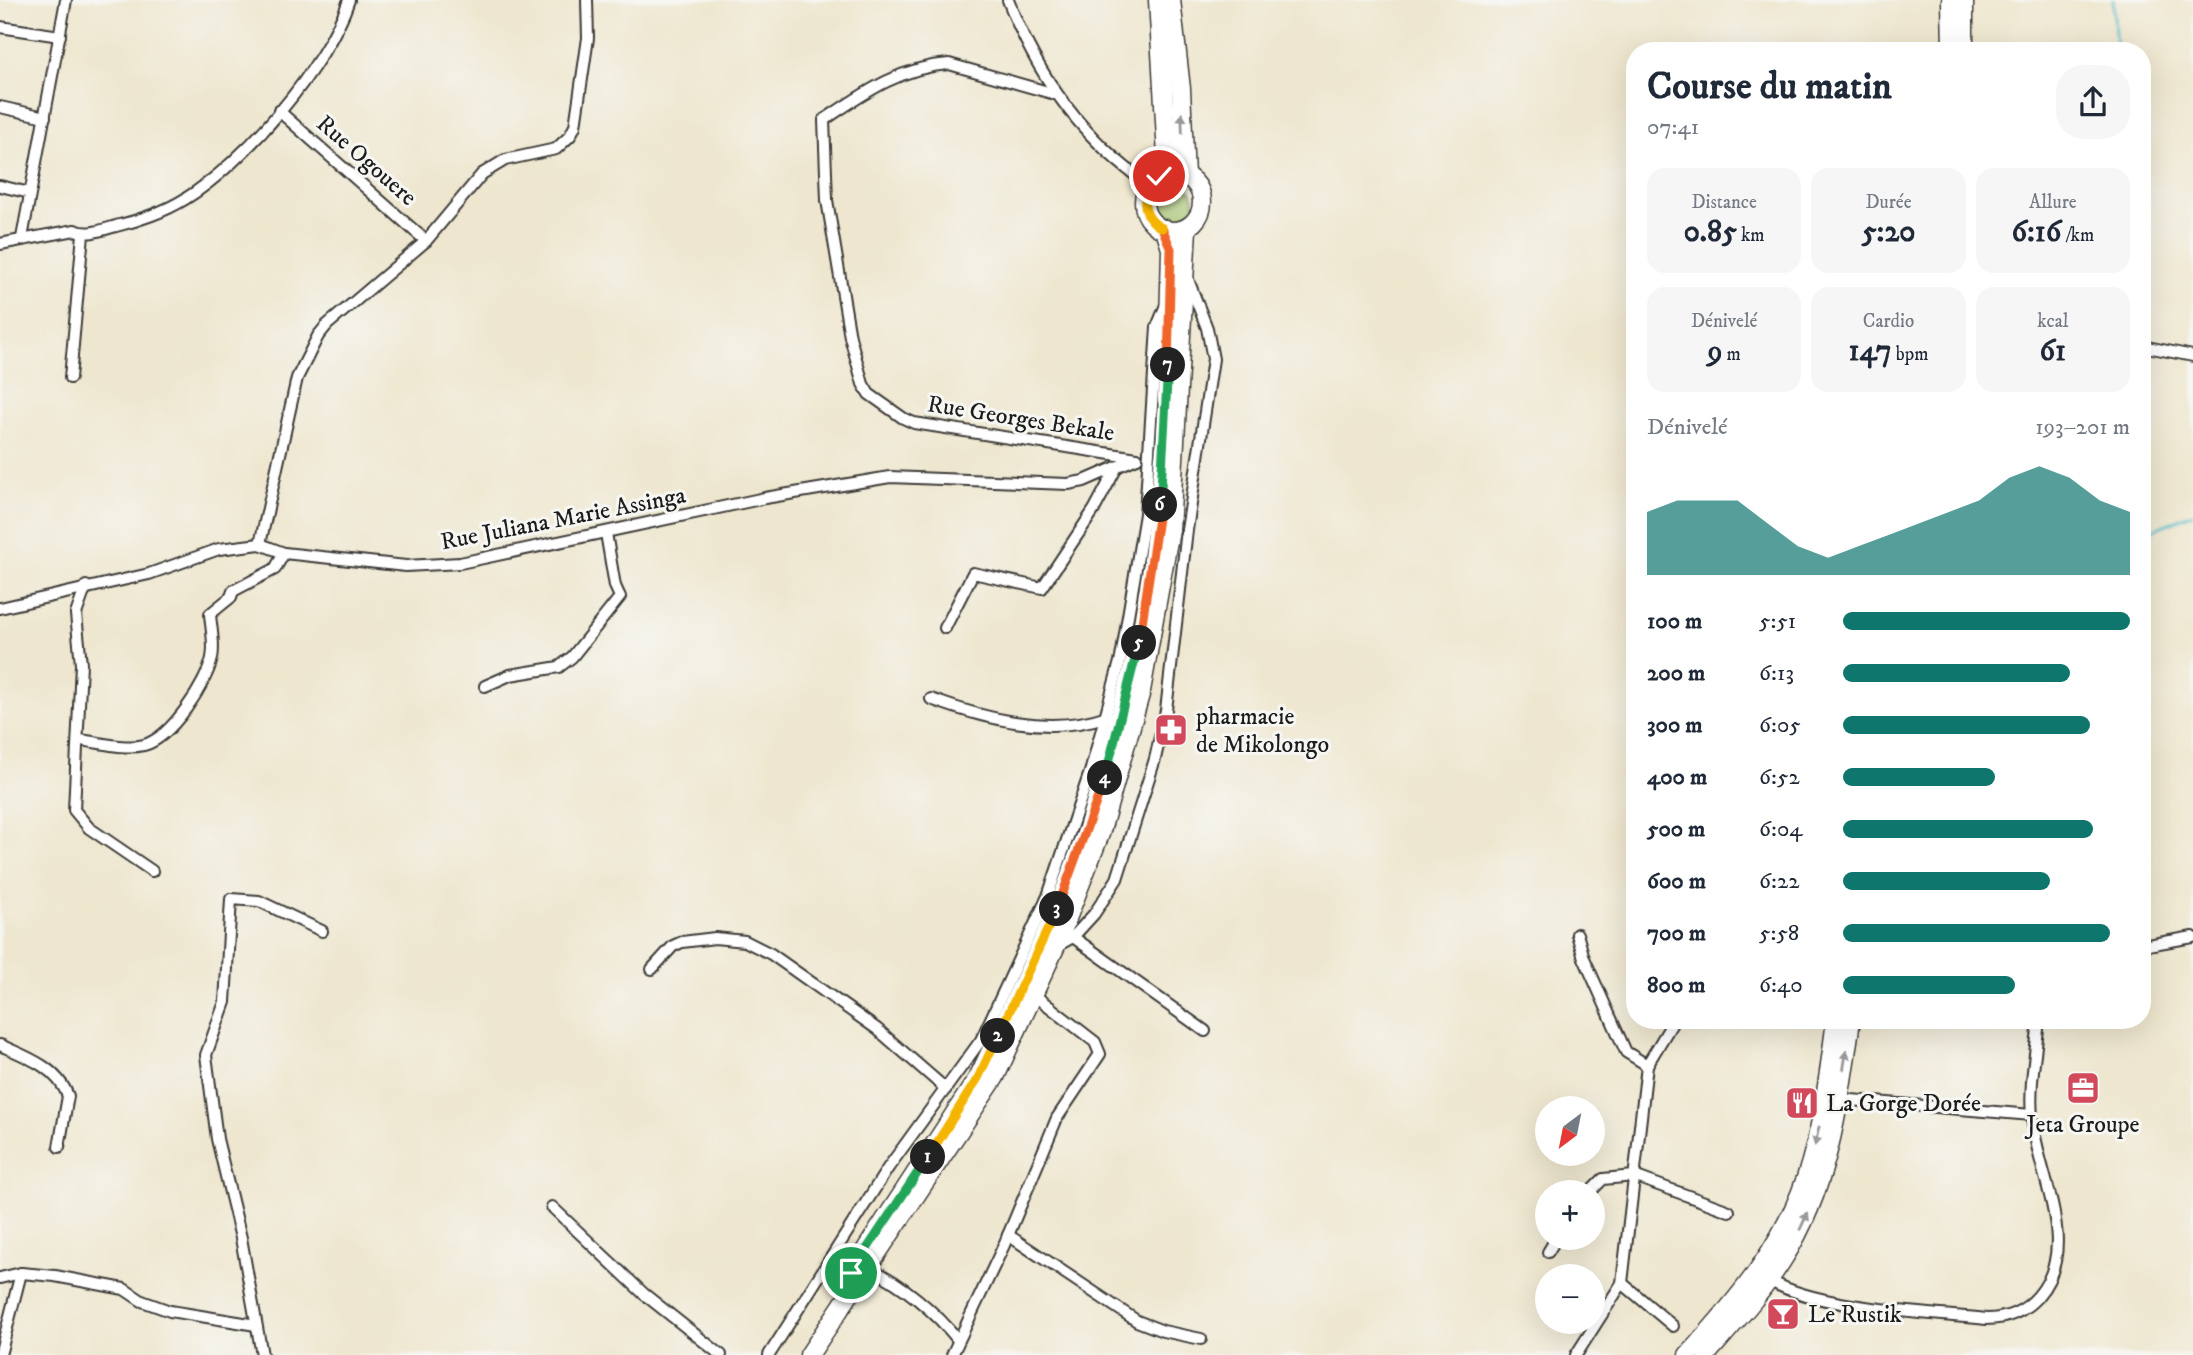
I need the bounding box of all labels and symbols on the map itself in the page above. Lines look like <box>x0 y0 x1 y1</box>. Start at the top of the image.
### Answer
street label: Rue Ogouere <box>310 109 423 213</box>
one-way arrow <box>1176 112 1188 134</box>
pin <box>1129 146 1189 206</box>
pin: 7 <box>1150 348 1186 382</box>
street label: Rue Georges Bekale <box>925 389 1117 449</box>
street label: Rue Juliana Marie Assinga <box>438 480 689 557</box>
pin: 6 <box>1142 488 1178 522</box>
pin: 5 <box>1122 626 1156 660</box>
place label: pharmacie de Mikolongo <box>1195 702 1329 760</box>
pharmacy icon: pharmacie de Mikolongo <box>1152 711 1190 749</box>
pin: 4 <box>1088 760 1122 796</box>
pin: 3 <box>1040 892 1074 926</box>
pin: 2 <box>981 1018 1016 1054</box>
one-way arrow <box>1840 1049 1851 1071</box>
office icon: Jeta Groupe <box>2064 1069 2102 1107</box>
restaurant icon: La Gorge Dorée <box>1783 1084 1821 1122</box>
place label: La Gorge Dorée <box>1826 1089 1981 1119</box>
north arrow <box>1535 1096 1605 1166</box>
place label: Jeta Groupe <box>2024 1110 2140 1140</box>
one-way arrow <box>1812 1125 1823 1147</box>
pin: 1 <box>911 1140 946 1174</box>
one-way arrow <box>1798 1211 1810 1231</box>
pin <box>821 1243 881 1303</box>
bar icon: Le Rustik <box>1764 1295 1802 1333</box>
place label: Le Rustik <box>1808 1300 1902 1330</box>

